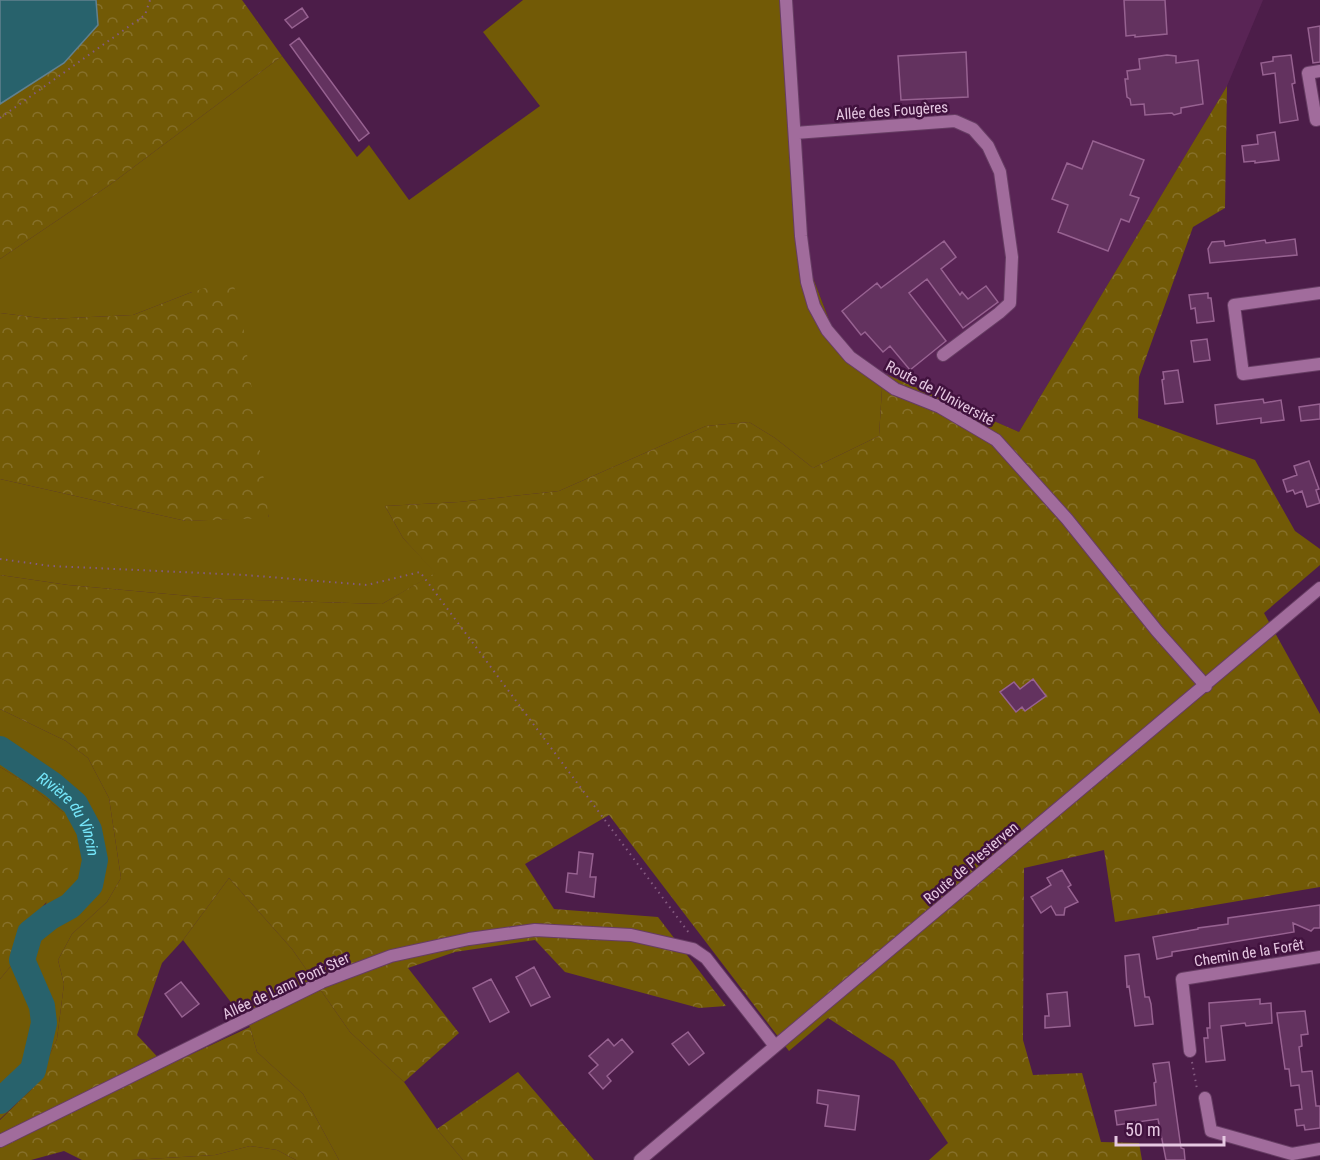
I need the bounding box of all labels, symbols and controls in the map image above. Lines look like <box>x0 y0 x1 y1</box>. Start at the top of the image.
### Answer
street label: Allée des Fougères <box>835 98 949 124</box>
street label: Route de l'Université <box>883 357 997 429</box>
water label: Rivière du Vincin <box>34 768 103 858</box>
street label: Route de Plesterven <box>920 818 1022 908</box>
street label: Chemin de la Forêt <box>1193 935 1305 971</box>
street label: Allée de Lann Pont Ster <box>220 949 353 1023</box>
scale bar <box>1116 1109 1224 1147</box>
text: 50 m <box>1125 1119 1160 1140</box>

